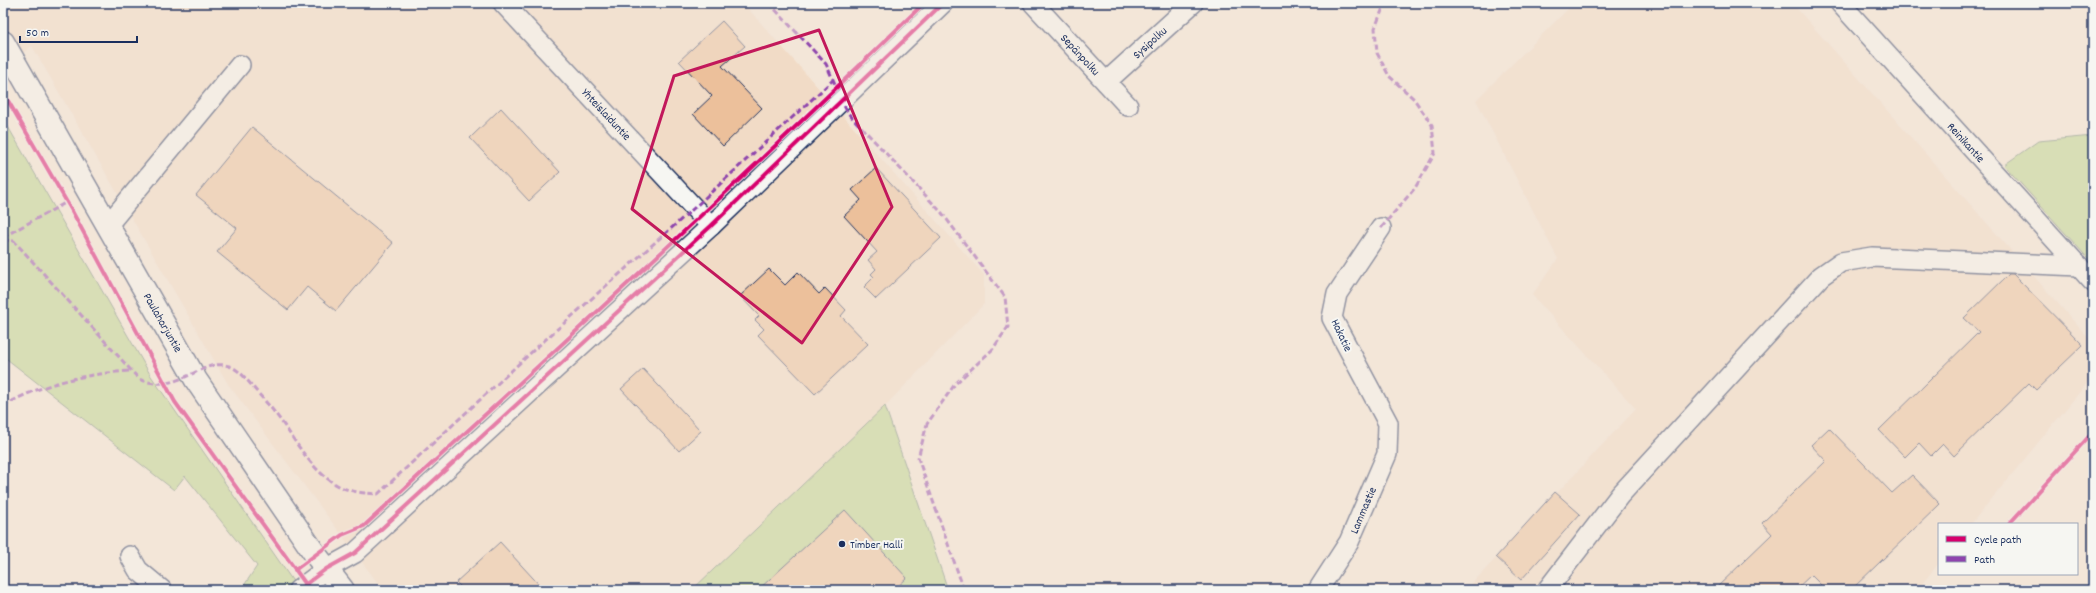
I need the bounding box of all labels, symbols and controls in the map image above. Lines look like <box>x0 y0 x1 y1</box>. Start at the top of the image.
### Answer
scale bar <box>20 18 137 44</box>
street label: Sysipolku <box>1130 23 1172 64</box>
text: 50 m <box>26 25 49 42</box>
street label: Sepänpolku <box>1056 31 1103 80</box>
street label: Yhteislaiduntie <box>577 85 634 145</box>
street label: Reinikantie <box>1942 119 1988 167</box>
street label: Paulaharjuntie <box>138 290 186 356</box>
street label: Hakatie <box>1326 317 1356 355</box>
street label: Lammastie <box>1347 484 1382 537</box>
legend <box>1938 523 2078 575</box>
text: Cycle path <box>1974 532 2022 549</box>
place label: Timber Halli <box>850 537 903 554</box>
marker: Timber Halli <box>837 539 847 549</box>
text: Path <box>1974 552 1995 569</box>

